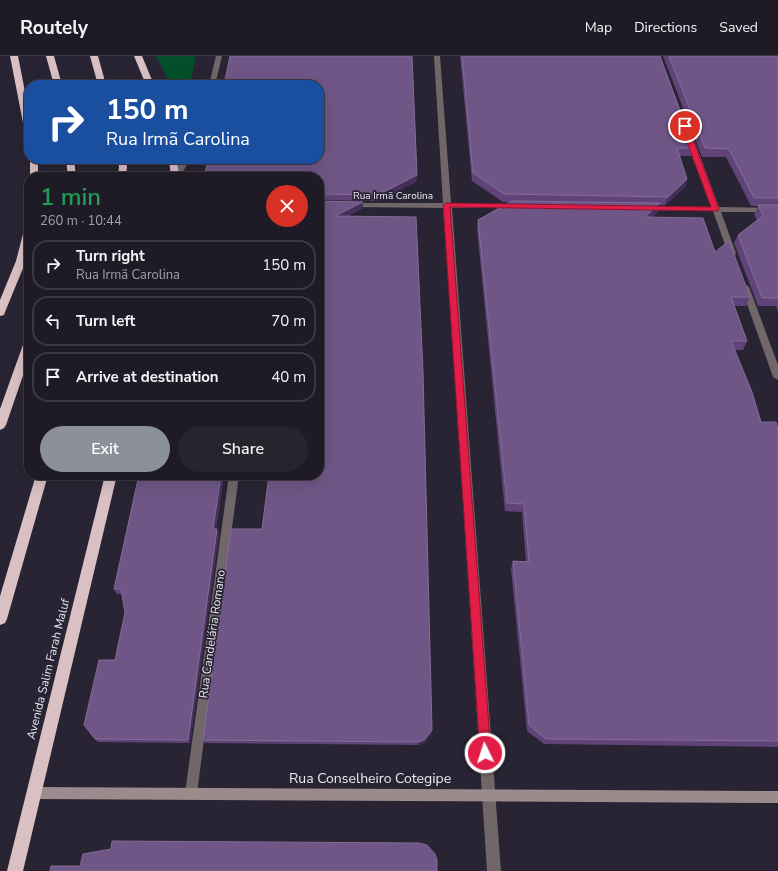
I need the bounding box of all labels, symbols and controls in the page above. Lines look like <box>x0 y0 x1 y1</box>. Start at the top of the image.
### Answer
text: Routely <box>20 15 88 41</box>
text: Map <box>585 18 612 37</box>
text: Directions <box>634 18 697 37</box>
text: Saved <box>719 18 758 37</box>
text: 150 m <box>106 91 189 129</box>
icon: right <box>40 96 92 148</box>
pin <box>668 109 702 143</box>
icon: arrive <box>674 115 696 137</box>
text: Rua Irmã Carolina <box>106 127 250 151</box>
text: 1 min <box>40 181 101 213</box>
button: close <box>266 185 308 227</box>
street label: Rua Irmã Carolina <box>353 189 433 203</box>
text: 260 m · 10:44 <box>40 212 122 230</box>
text: Turn right <box>76 246 145 266</box>
icon: right <box>42 254 64 276</box>
text: 150 m <box>262 255 306 275</box>
text: Rua Irmã Carolina <box>76 266 180 284</box>
icon: left <box>42 310 64 332</box>
text: Turn left <box>76 311 135 331</box>
text: 70 m <box>271 311 306 331</box>
icon: arrive <box>42 366 64 388</box>
text: Arrive at destination <box>76 367 219 387</box>
text: 40 m <box>271 367 306 387</box>
button: Exit <box>40 426 170 472</box>
button: Share <box>178 426 308 472</box>
street label: Rua Candelária Romano <box>195 568 229 699</box>
street label: Avenida Salim Farah Maluf <box>23 596 73 741</box>
position arrow <box>464 732 506 774</box>
street label: Rua Conselheiro Cotegipe <box>289 769 451 788</box>

